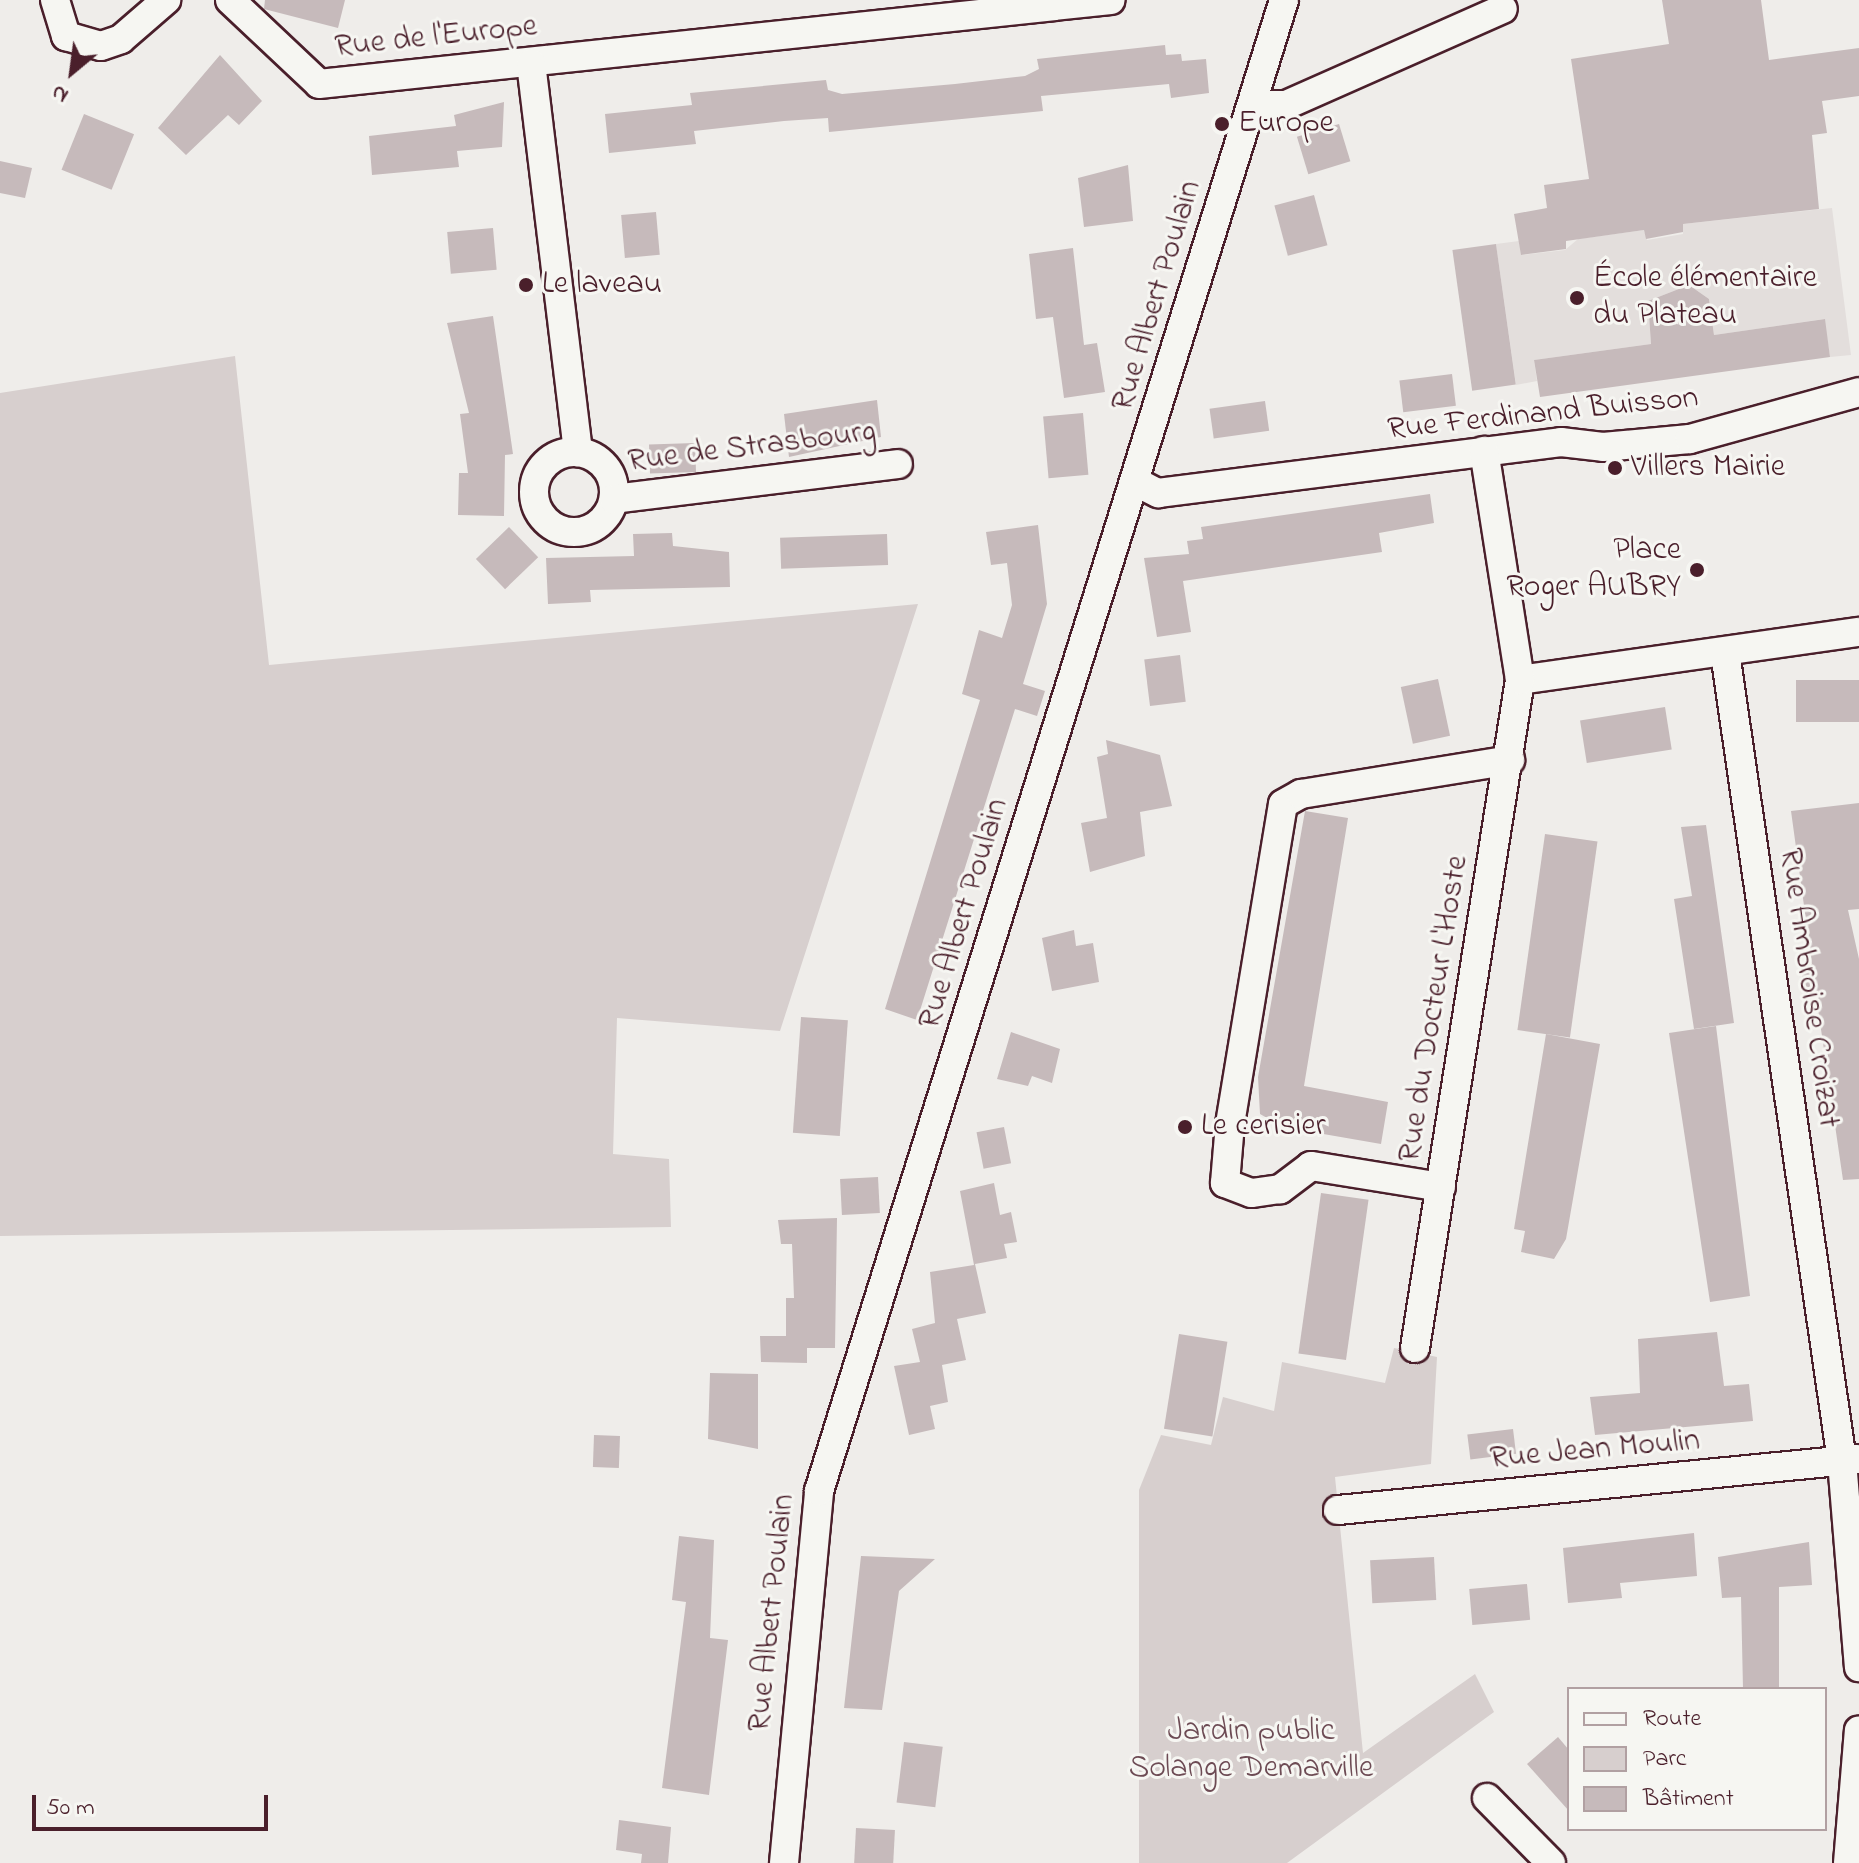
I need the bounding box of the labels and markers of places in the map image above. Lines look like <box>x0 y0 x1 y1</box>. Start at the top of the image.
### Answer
place label: Europe <box>1238 105 1334 143</box>
marker: Europe <box>1213 115 1231 133</box>
place label: École élémentaire du Plateau <box>1593 261 1817 336</box>
place label: Le laveau <box>542 266 662 304</box>
marker: Le laveau <box>517 276 535 294</box>
marker: École élémentaire du Plateau <box>1568 289 1586 307</box>
place label: Villers Mairie <box>1631 449 1785 487</box>
marker: Villers Mairie <box>1606 459 1624 477</box>
place label: Place Roger AUBRY <box>1506 533 1681 608</box>
marker: Place Roger AUBRY <box>1688 561 1706 579</box>
place label: Le cerisier <box>1201 1108 1326 1146</box>
marker: Le cerisier <box>1176 1118 1194 1136</box>

